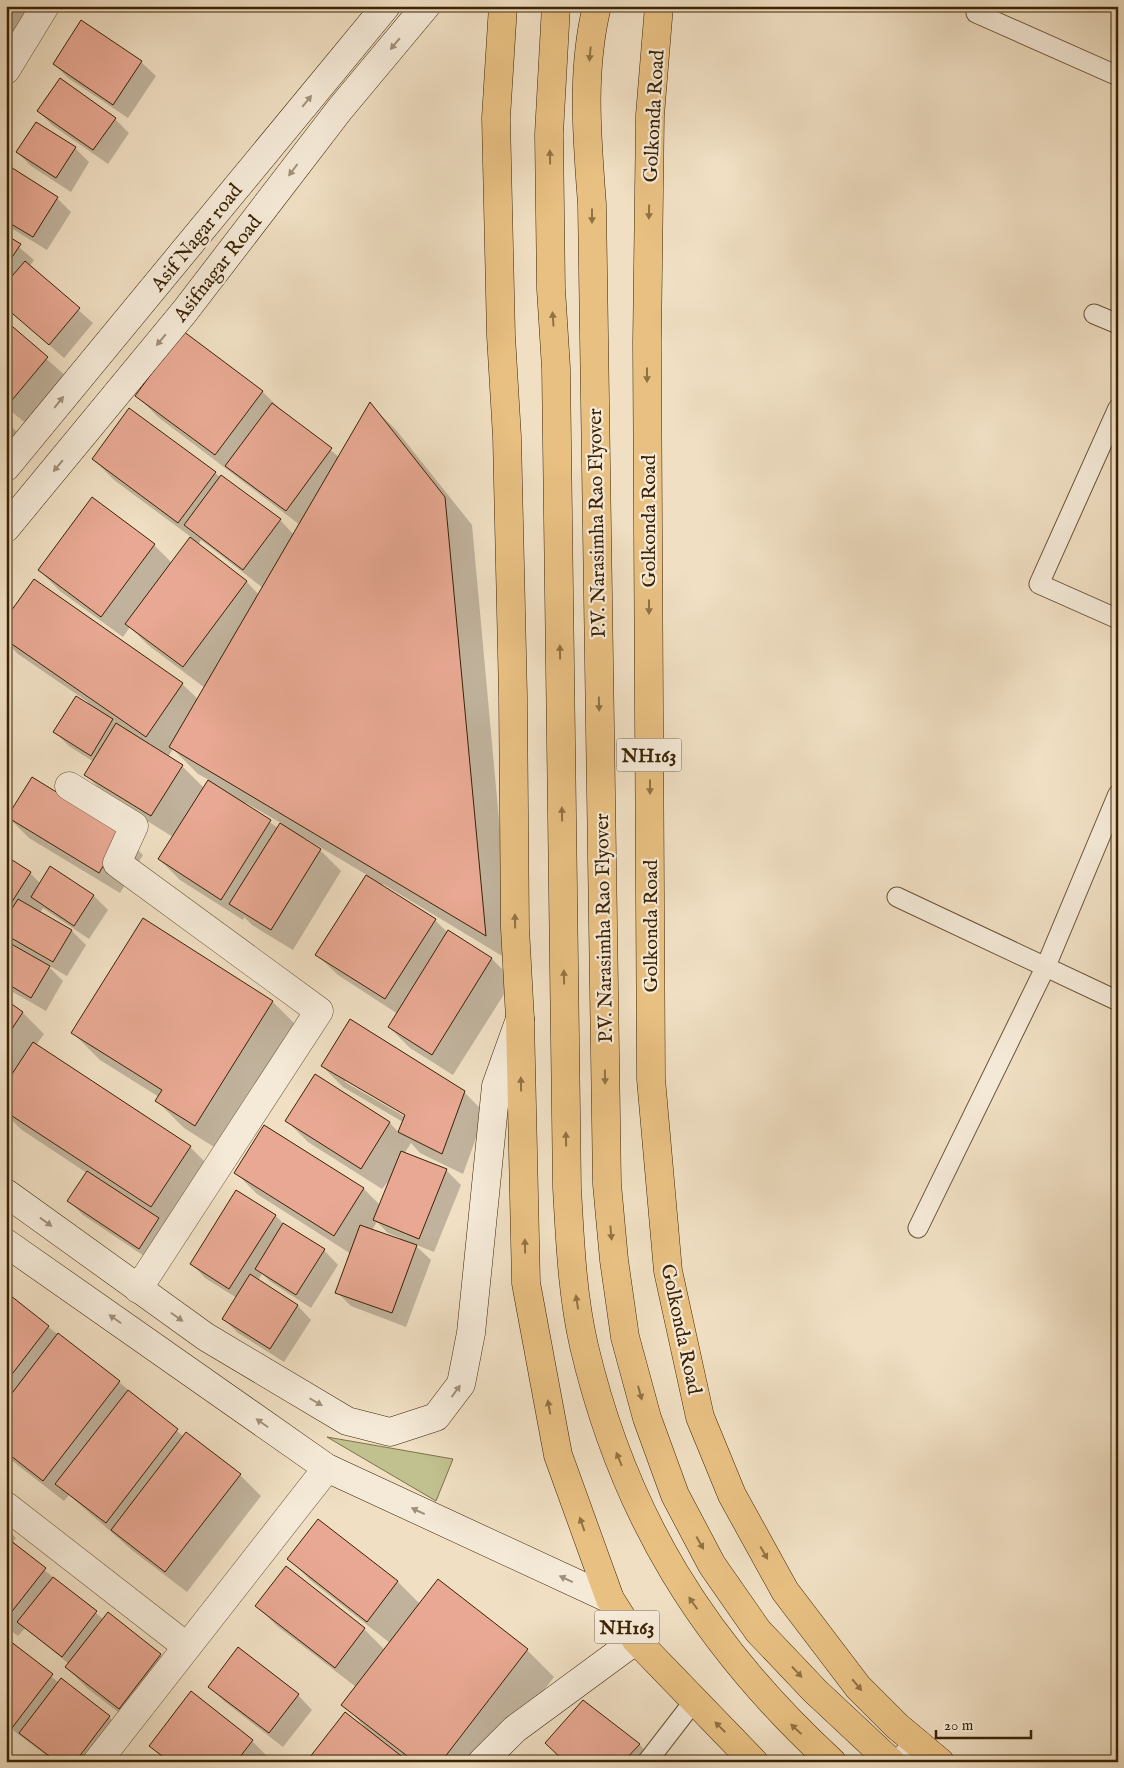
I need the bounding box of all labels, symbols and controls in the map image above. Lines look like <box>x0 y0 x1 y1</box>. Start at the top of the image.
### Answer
one-way arrow <box>389 37 400 50</box>
one-way arrow <box>586 47 594 63</box>
street label: Golkonda Road <box>639 49 670 183</box>
one-way arrow <box>302 95 313 108</box>
one-way arrow <box>546 148 554 164</box>
one-way arrow <box>288 163 298 177</box>
street label: Asif Nagar road <box>145 179 248 298</box>
one-way arrow <box>645 204 653 220</box>
one-way arrow <box>588 209 596 225</box>
street label: Asifnagar Road <box>168 210 268 328</box>
one-way arrow <box>548 311 556 327</box>
one-way arrow <box>156 334 167 346</box>
one-way arrow <box>643 367 651 383</box>
one-way arrow <box>54 396 65 409</box>
street label: P.V. Narasimha Rao Flyover <box>583 407 612 638</box>
street label: Golkonda Road <box>637 454 662 587</box>
one-way arrow <box>52 459 63 472</box>
one-way arrow <box>645 599 653 615</box>
one-way arrow <box>555 643 563 659</box>
one-way arrow <box>595 696 603 712</box>
road number: NH163 <box>616 738 682 772</box>
one-way arrow <box>646 779 654 795</box>
one-way arrow <box>558 806 566 822</box>
street label: P.V. Narasimha Rao Flyover <box>590 812 619 1043</box>
street label: Golkonda Road <box>639 859 664 992</box>
one-way arrow <box>511 913 519 929</box>
one-way arrow <box>560 968 568 984</box>
one-way arrow <box>601 1069 609 1085</box>
one-way arrow <box>517 1076 525 1092</box>
one-way arrow <box>562 1131 570 1147</box>
one-way arrow <box>39 1217 53 1227</box>
one-way arrow <box>608 1225 616 1241</box>
one-way arrow <box>521 1238 529 1254</box>
street label: Golkonda Road <box>654 1262 707 1397</box>
one-way arrow <box>573 1294 581 1310</box>
one-way arrow <box>170 1312 184 1322</box>
one-way arrow <box>108 1314 122 1324</box>
one-way arrow <box>451 1384 461 1398</box>
one-way arrow <box>636 1385 644 1400</box>
one-way arrow <box>309 1398 322 1407</box>
one-way arrow <box>545 1398 553 1414</box>
one-way arrow <box>255 1418 269 1428</box>
one-way arrow <box>615 1451 623 1466</box>
one-way arrow <box>411 1506 425 1514</box>
one-way arrow <box>578 1516 585 1531</box>
one-way arrow <box>696 1536 705 1549</box>
one-way arrow <box>760 1545 768 1560</box>
one-way arrow <box>559 1575 573 1583</box>
one-way arrow <box>688 1596 698 1610</box>
road number: NH163 <box>594 1610 660 1644</box>
one-way arrow <box>791 1666 803 1678</box>
one-way arrow <box>852 1678 863 1691</box>
scale bar <box>936 1708 1032 1740</box>
text: 20 m <box>944 1716 974 1735</box>
one-way arrow <box>714 1721 726 1733</box>
one-way arrow <box>790 1723 802 1735</box>

